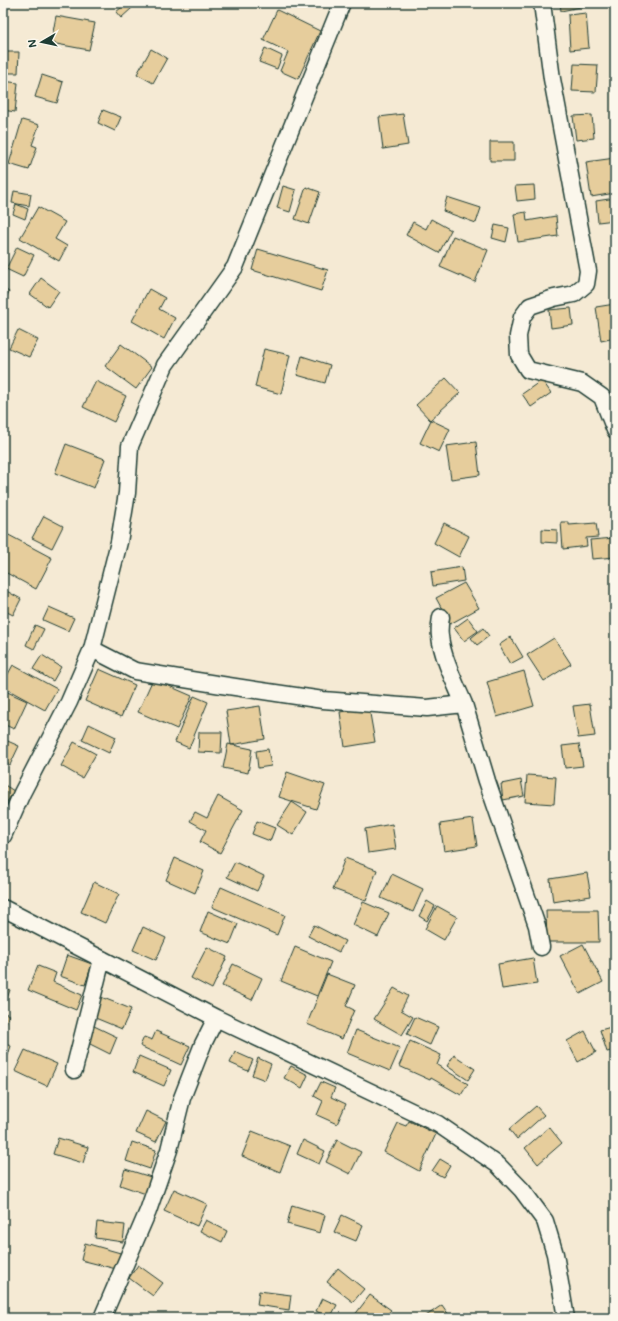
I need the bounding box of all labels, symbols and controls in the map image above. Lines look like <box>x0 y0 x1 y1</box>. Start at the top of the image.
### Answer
north arrow <box>22 22 62 62</box>
text: N <box>24 38 40 49</box>

